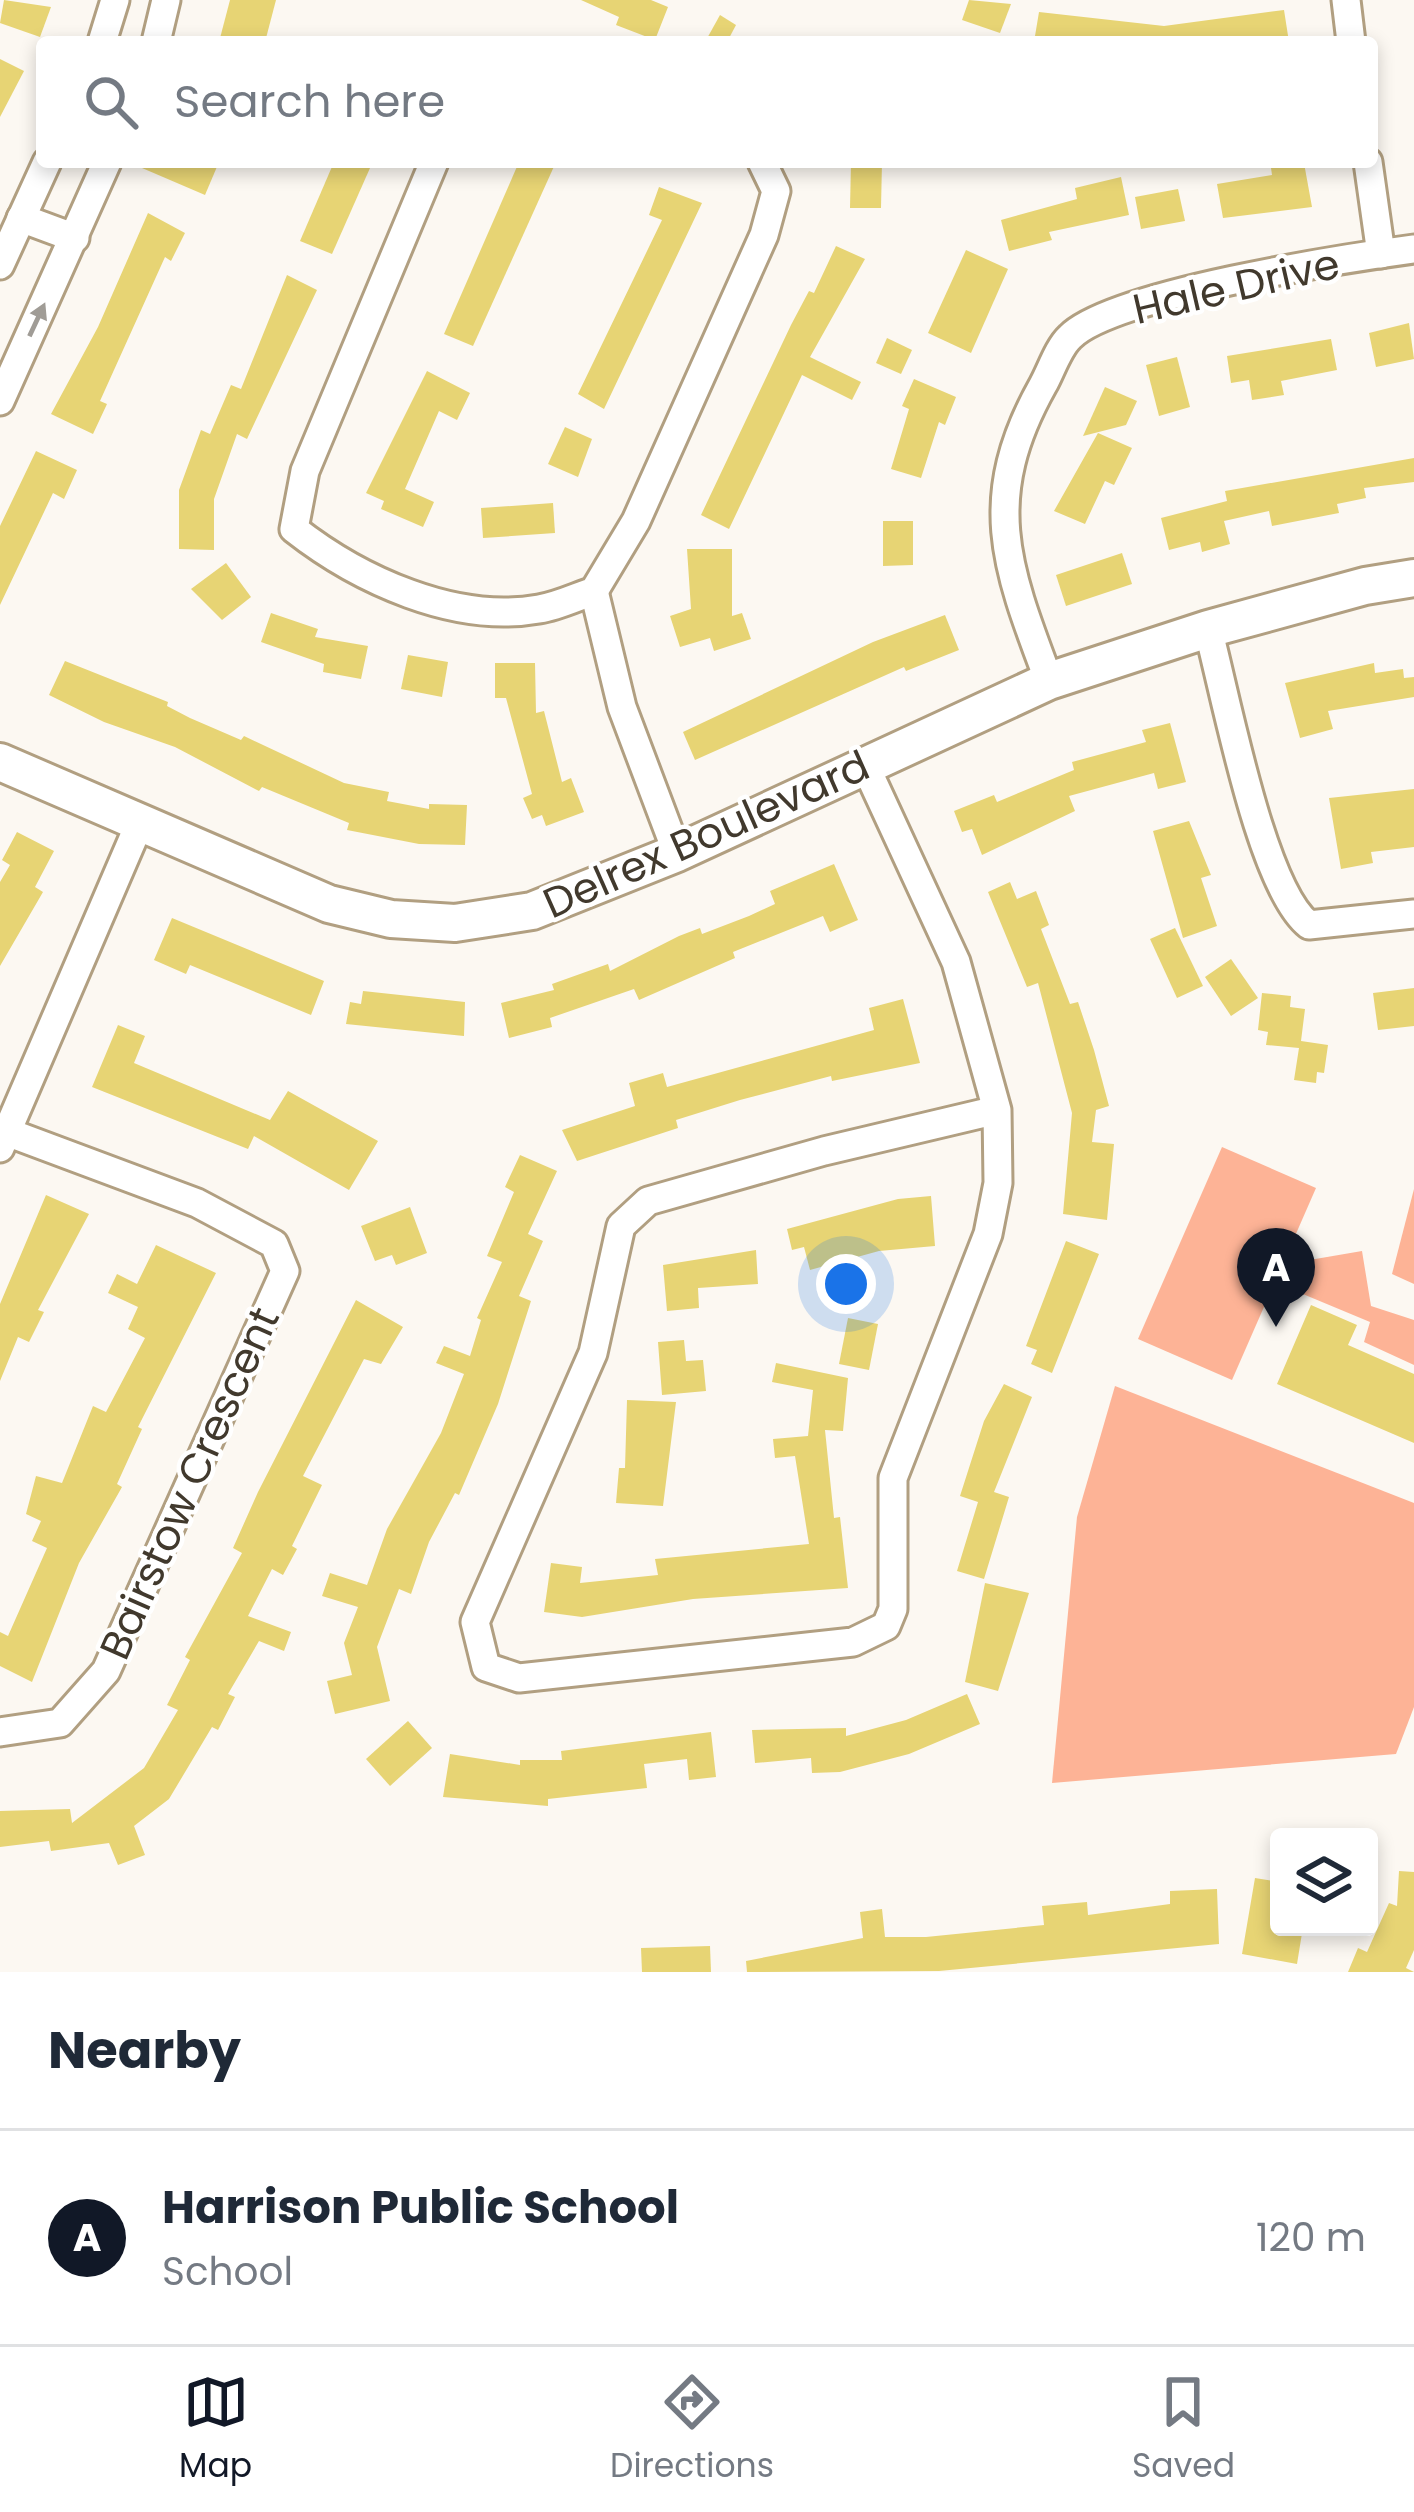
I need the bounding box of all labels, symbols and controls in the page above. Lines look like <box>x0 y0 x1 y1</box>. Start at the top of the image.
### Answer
search box <box>36 36 1378 168</box>
icon: search <box>78 69 144 135</box>
text: Search here <box>174 70 445 133</box>
street label: Hale Drive <box>1127 234 1345 339</box>
one-way arrow <box>28 302 48 337</box>
street label: Delrex Boulevard <box>534 736 879 933</box>
pin: A <box>1237 1228 1315 1327</box>
your location <box>816 1254 876 1314</box>
street label: Bairstow Crescent <box>85 1298 294 1669</box>
map controls <box>1270 1828 1378 1936</box>
button: layers <box>1270 1828 1378 1936</box>
text: Nearby <box>48 2014 241 2086</box>
text: Harrison Public School <box>162 2176 679 2239</box>
text: A <box>73 2210 101 2265</box>
text: 120 m <box>1256 2210 1366 2265</box>
text: School <box>162 2244 293 2299</box>
tab: Map <box>179 2369 252 2491</box>
tab: Directions <box>610 2369 774 2491</box>
tab: Saved <box>1132 2369 1235 2491</box>

